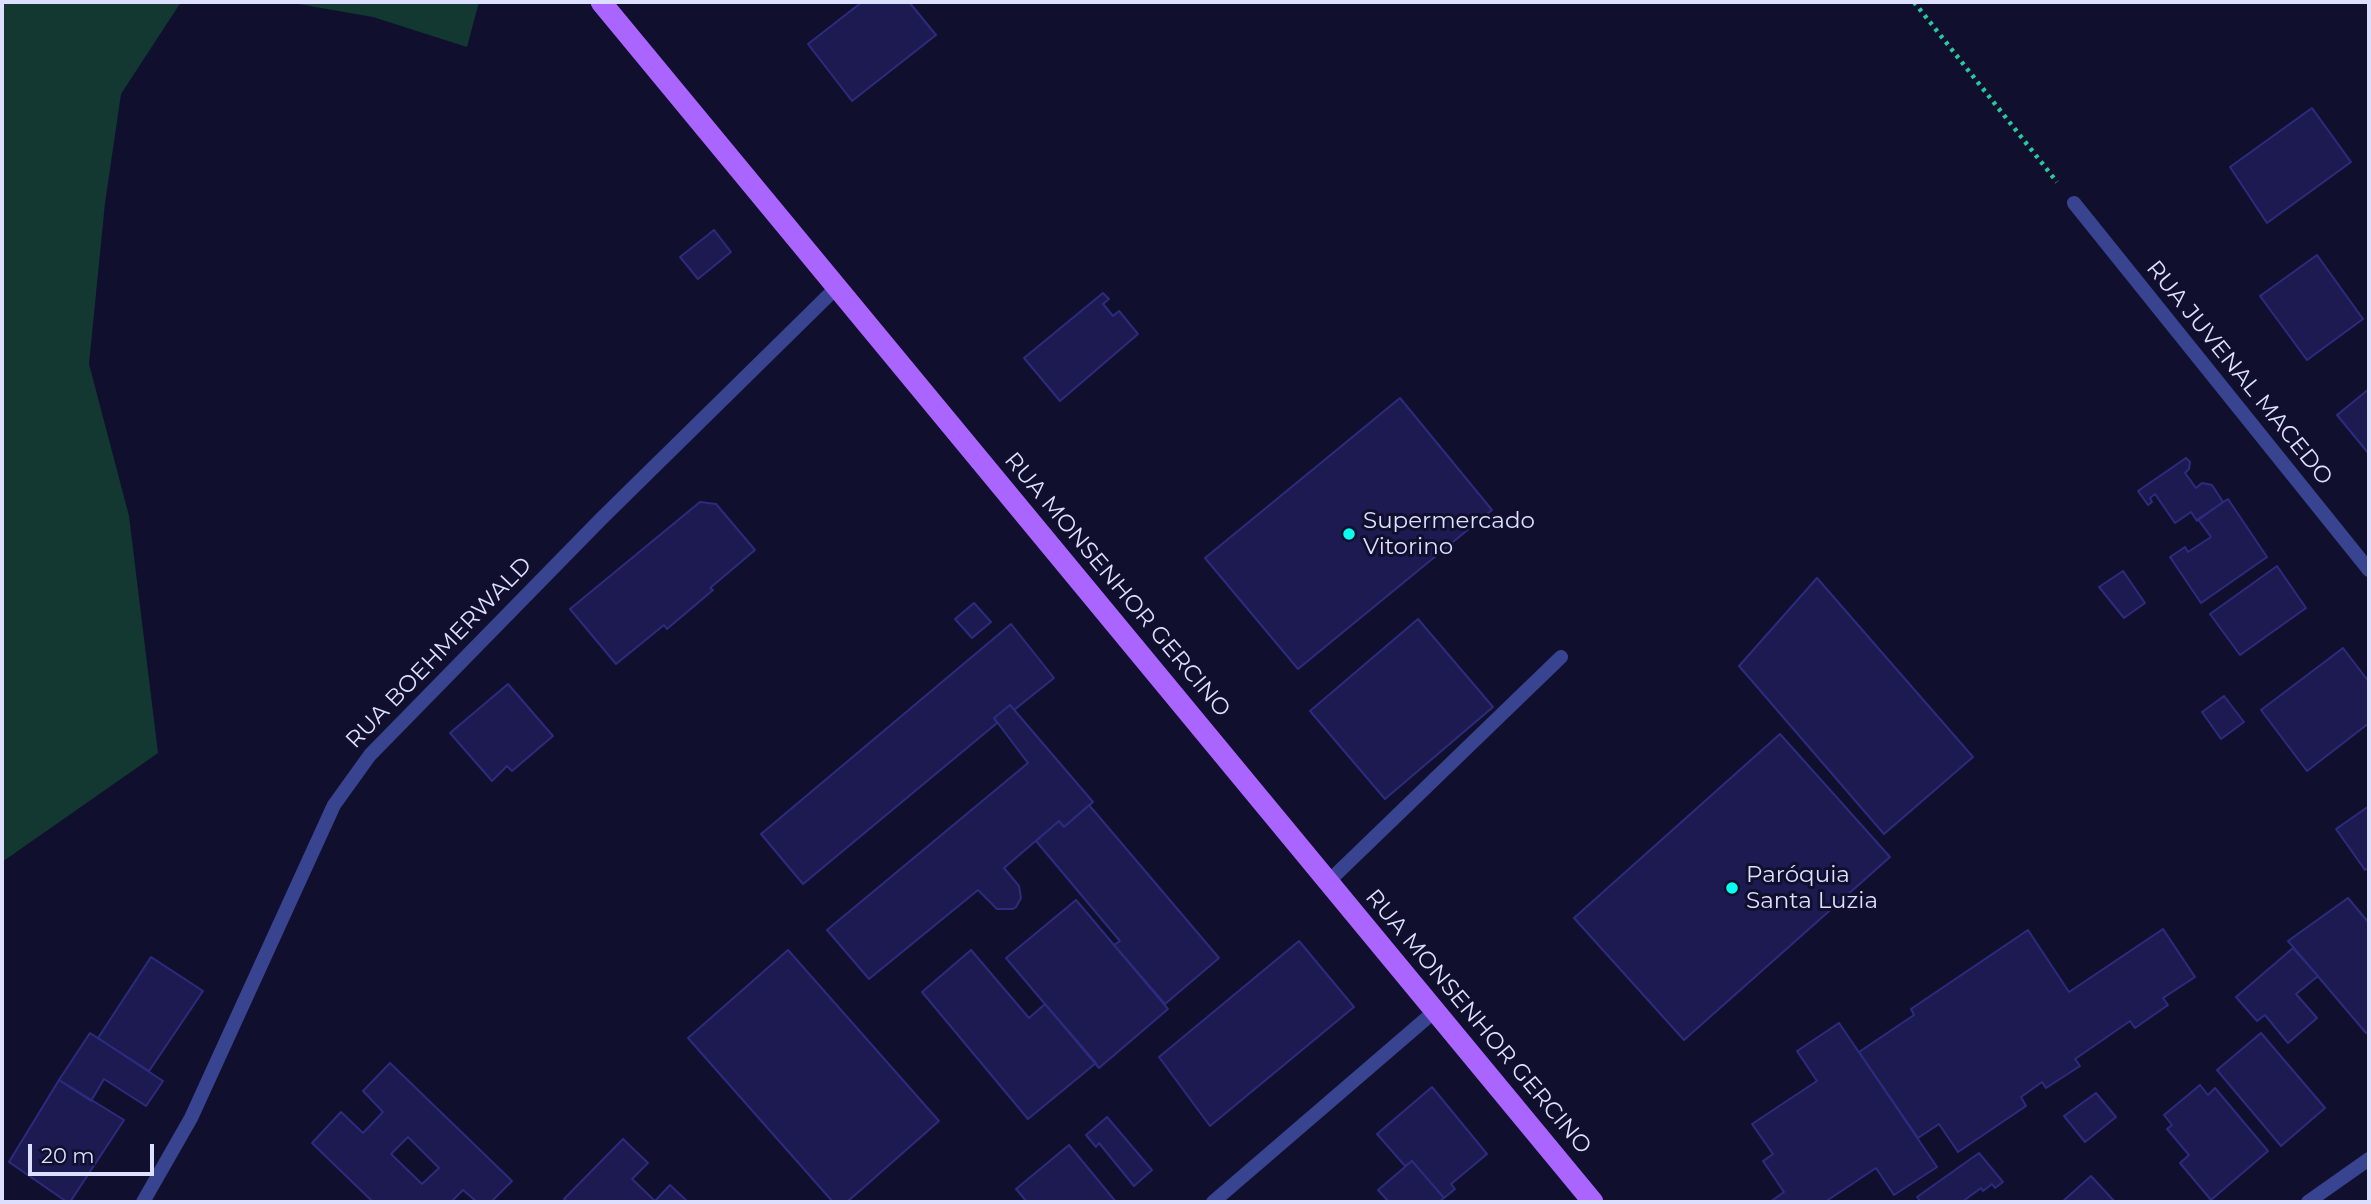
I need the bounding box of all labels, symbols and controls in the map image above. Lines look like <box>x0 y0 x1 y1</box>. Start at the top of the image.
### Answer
street label: RUA JUVENAL MACEDO <box>2140 255 2338 491</box>
street label: RUA MONSENHOR GERCINO <box>998 447 1236 723</box>
place label: Supermercado Vitorino <box>1363 507 1535 561</box>
marker: Supermercado Vitorino <box>1341 526 1357 542</box>
street label: RUA BOEHMERWALD <box>340 552 538 754</box>
place label: Paróquia Santa Luzia <box>1746 861 1878 915</box>
marker: Paróquia Santa Luzia <box>1724 880 1740 896</box>
street label: RUA MONSENHOR GERCINO <box>1359 884 1597 1160</box>
scale bar <box>32 1130 158 1174</box>
text: 20 m <box>41 1143 95 1168</box>

